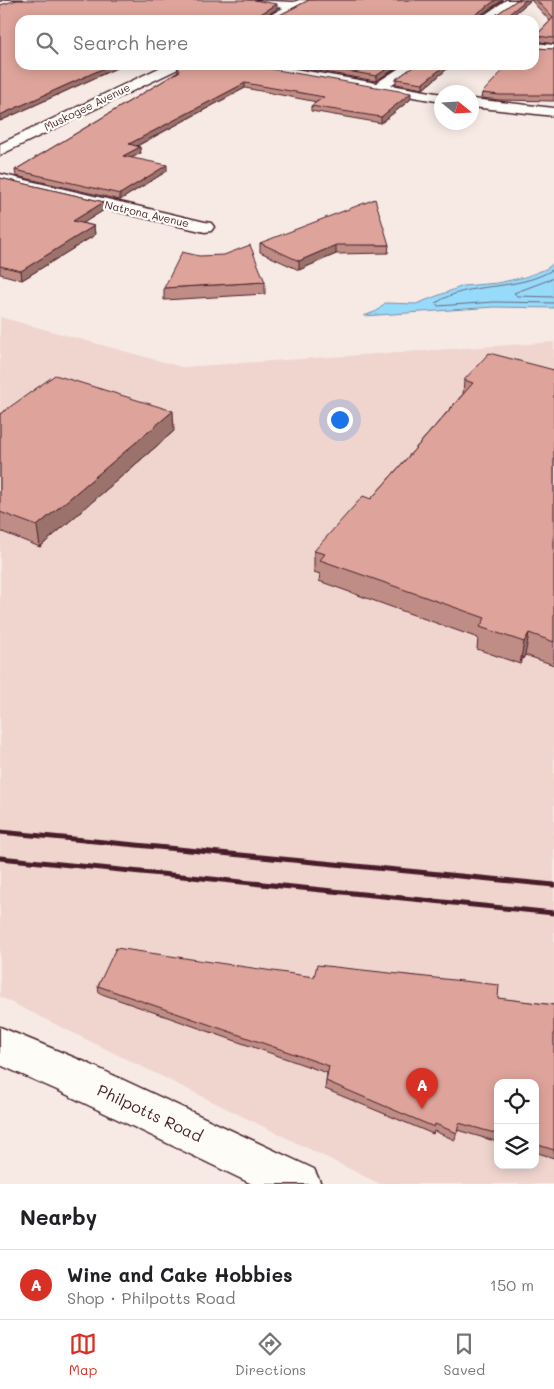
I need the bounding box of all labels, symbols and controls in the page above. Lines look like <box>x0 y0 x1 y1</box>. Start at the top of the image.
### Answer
search box <box>15 15 539 70</box>
icon: search <box>33 29 61 57</box>
text: Search here <box>73 30 189 55</box>
street label: Muskogee Avenue <box>41 79 133 134</box>
north arrow <box>434 85 479 130</box>
street label: Natrona Avenue <box>103 196 191 231</box>
your location <box>327 407 353 433</box>
pin: A <box>406 1068 438 1109</box>
street label: Philpotts Road <box>94 1079 206 1146</box>
map controls <box>494 1079 539 1169</box>
button: locate <box>494 1079 539 1124</box>
button: layers <box>494 1124 539 1169</box>
text: Nearby <box>20 1203 97 1230</box>
text: Wine and Cake Hobbies <box>67 1262 293 1287</box>
text: A <box>30 1274 42 1295</box>
text: 150 m <box>490 1274 534 1295</box>
text: Shop · Philpotts Road <box>67 1287 236 1308</box>
tab: Map <box>69 1330 97 1379</box>
tab: Directions <box>235 1330 306 1379</box>
tab: Saved <box>444 1330 485 1379</box>

